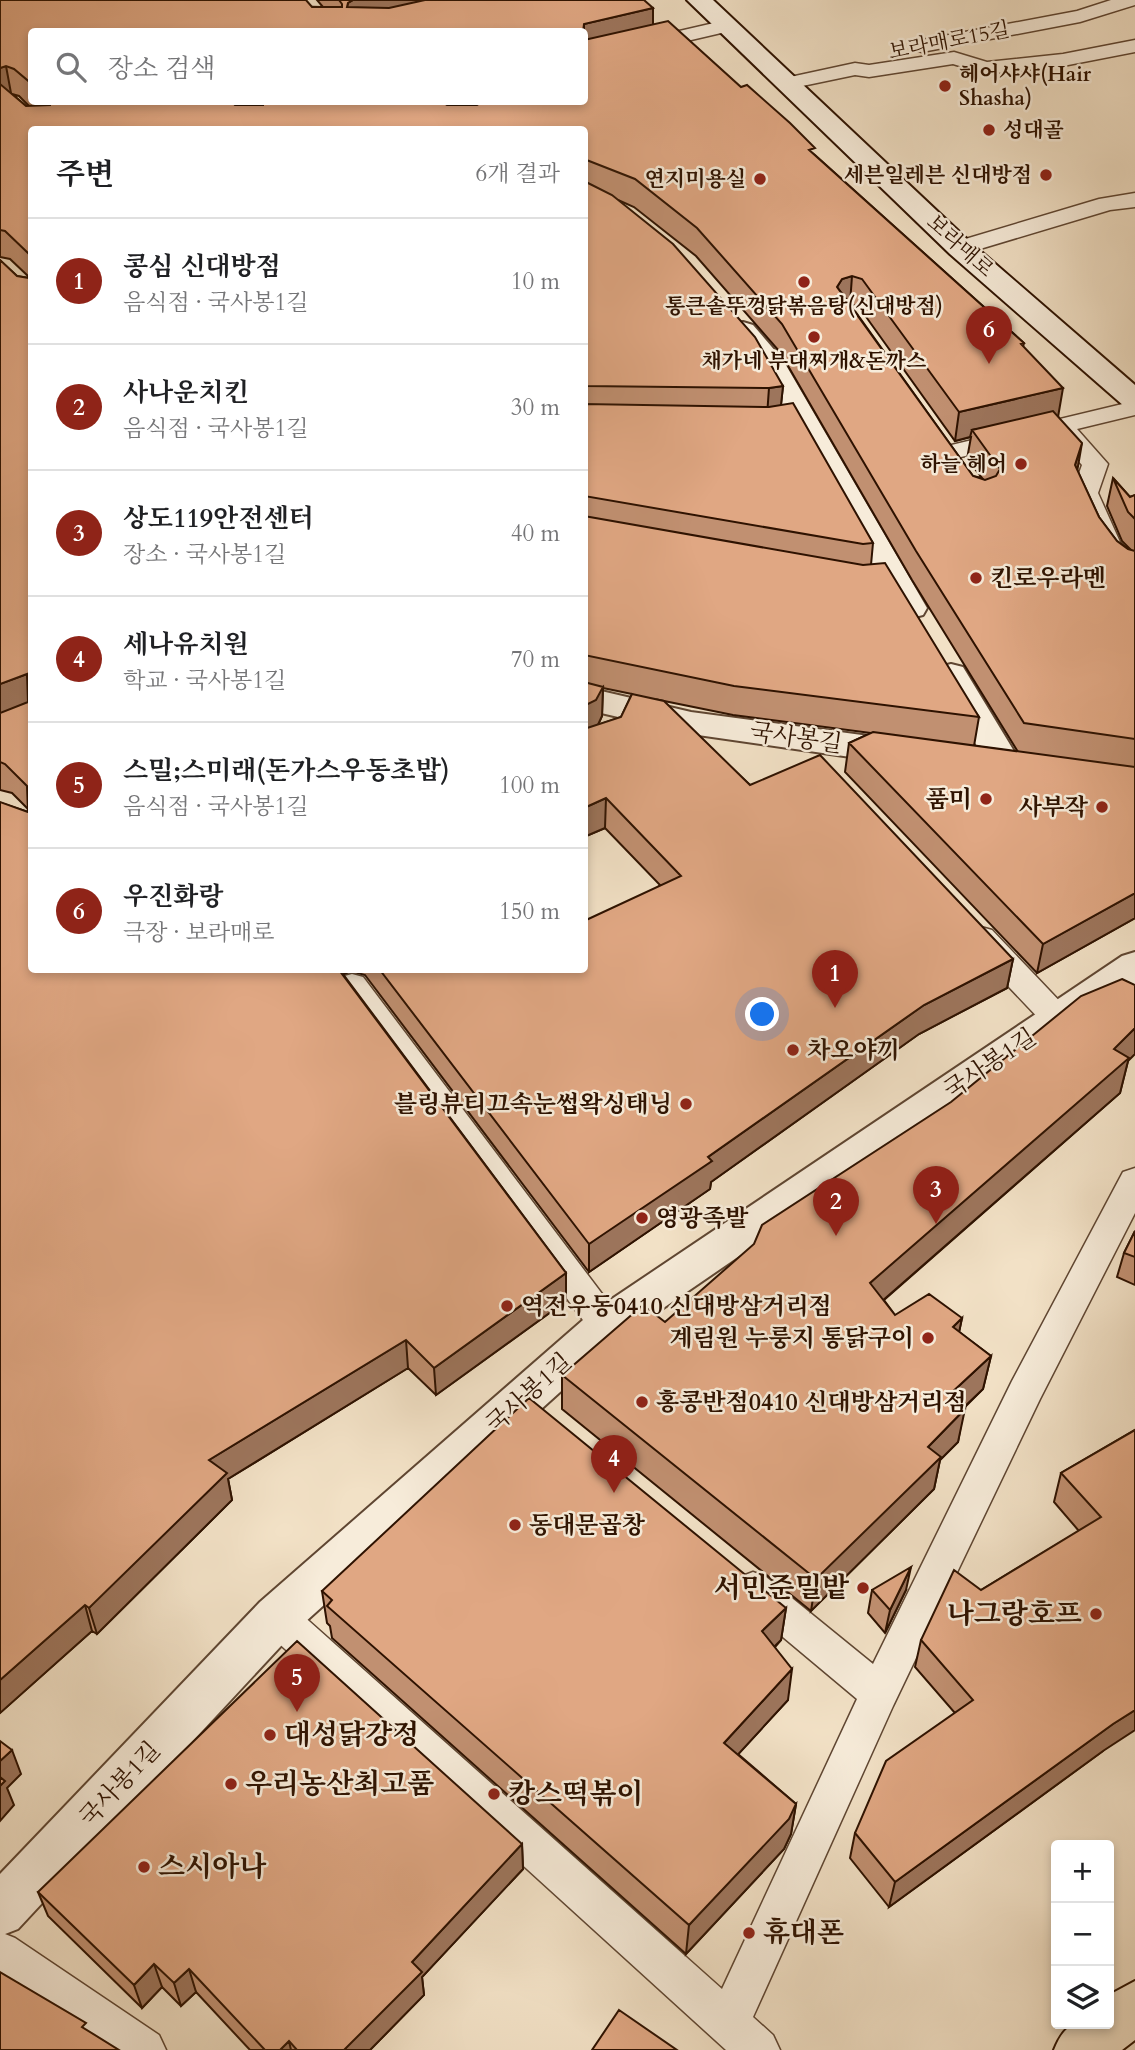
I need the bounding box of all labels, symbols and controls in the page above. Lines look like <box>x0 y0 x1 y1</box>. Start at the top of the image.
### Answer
street label: 보라매로15길 <box>886 15 1012 67</box>
search box <box>28 28 588 105</box>
icon: search <box>52 48 90 86</box>
text: 장소 검색 <box>108 51 215 86</box>
place label: 헤어샤샤(Hair Shasha) <box>959 60 1092 113</box>
marker: 헤어샤샤(Hair Shasha) <box>937 78 953 94</box>
place label: 성대골 <box>1003 116 1064 145</box>
marker: 성대골 <box>981 122 997 138</box>
text: 주변 <box>56 154 114 195</box>
text: 6개 결과 <box>475 158 560 189</box>
place label: 세븐일레븐 신대방점 <box>844 161 1032 190</box>
place label: 연지미용실 <box>645 165 746 194</box>
marker: 세븐일레븐 신대방점 <box>1038 167 1054 183</box>
marker: 연지미용실 <box>752 171 768 187</box>
street label: 보라매로 <box>920 208 1000 284</box>
text: 콩심 신대방점 <box>123 249 281 284</box>
text: 1 <box>73 266 85 297</box>
text: 10 m <box>511 266 560 297</box>
marker: 통큰솥뚜껑닭볶음탕(신대방점) <box>796 274 812 290</box>
text: 음식점 · 국사봉1길 <box>123 287 309 318</box>
place label: 통큰솥뚜껑닭볶음탕(신대방점) <box>665 292 943 321</box>
pin: 6 <box>966 306 1012 364</box>
marker: 채가네 부대찌개&돈까스 <box>806 329 822 345</box>
place label: 채가네 부대찌개&돈까스 <box>702 347 926 376</box>
text: 사나운치킨 <box>123 375 249 410</box>
text: 2 <box>73 392 85 423</box>
text: 30 m <box>511 392 560 423</box>
text: 음식점 · 국사봉1길 <box>123 413 309 444</box>
place label: 하늘 헤어 <box>920 450 1007 479</box>
marker: 하늘 헤어 <box>1013 456 1029 472</box>
text: 상도119안전센터 <box>123 501 314 536</box>
text: 3 <box>73 518 85 549</box>
text: 40 m <box>511 518 560 549</box>
text: 장소 · 국사봉1길 <box>123 539 286 570</box>
place label: 킨로우라멘 <box>990 562 1106 595</box>
marker: 킨로우라멘 <box>968 570 984 586</box>
text: 세나유치원 <box>123 627 249 662</box>
text: 4 <box>73 644 85 675</box>
text: 70 m <box>511 644 560 675</box>
text: 학교 · 국사봉1길 <box>123 665 286 696</box>
street label: 국사봉길 <box>748 715 844 761</box>
text: 스밀;스미래(돈가스우동초밥) <box>123 753 450 788</box>
text: 5 <box>73 770 85 801</box>
text: 100 m <box>499 770 560 801</box>
place label: 품미 <box>926 783 972 816</box>
text: 음식점 · 국사봉1길 <box>123 791 309 822</box>
marker: 품미 <box>978 791 994 807</box>
place label: 사부작 <box>1018 791 1089 824</box>
marker: 사부작 <box>1094 799 1110 815</box>
text: 우진화랑 <box>123 879 223 914</box>
text: 6 <box>73 896 85 927</box>
text: 150 m <box>499 896 560 927</box>
text: 극장 · 보라매로 <box>123 917 275 948</box>
pin: 1 <box>812 950 858 1008</box>
your location <box>745 997 779 1031</box>
street label: 국사봉1길 <box>937 1021 1043 1107</box>
place label: 차오야끼 <box>807 1034 900 1067</box>
marker: 차오야끼 <box>785 1042 801 1058</box>
place label: 블링뷰티끄속눈썹왁싱태닝 <box>394 1088 672 1121</box>
marker: 블링뷰티끄속눈썹왁싱태닝 <box>678 1096 694 1112</box>
pin: 3 <box>913 1166 959 1224</box>
pin: 2 <box>813 1178 859 1236</box>
place label: 영광족발 <box>656 1202 749 1235</box>
marker: 영광족발 <box>634 1210 650 1226</box>
place label: 역전우동0410 신대방삼거리점 <box>521 1290 832 1323</box>
marker: 역전우동0410 신대방삼거리점 <box>499 1298 515 1314</box>
place label: 계림원 누룽지 통닭구이 <box>669 1322 914 1355</box>
marker: 계림원 누룽지 통닭구이 <box>920 1330 936 1346</box>
street label: 국사봉1길 <box>479 1346 579 1440</box>
place label: 홍콩반점0410 신대방삼거리점 <box>656 1386 967 1419</box>
marker: 홍콩반점0410 신대방삼거리점 <box>634 1394 650 1410</box>
pin: 4 <box>591 1435 637 1493</box>
place label: 동대문곱창 <box>529 1509 646 1542</box>
marker: 동대문곱창 <box>507 1517 523 1533</box>
place label: 서민준밀밭 <box>714 1569 850 1607</box>
marker: 서민준밀밭 <box>855 1580 871 1596</box>
place label: 나그랑호프 <box>947 1595 1082 1633</box>
marker: 나그랑호프 <box>1088 1606 1104 1622</box>
pin: 5 <box>274 1654 320 1712</box>
place label: 대성닭강정 <box>284 1716 419 1754</box>
marker: 대성닭강정 <box>262 1727 278 1743</box>
street label: 국사봉1길 <box>72 1734 168 1834</box>
place label: 우리농산최고품 <box>245 1765 434 1803</box>
place label: 캉스떡볶이 <box>508 1775 643 1813</box>
marker: 우리농산최고품 <box>223 1776 239 1792</box>
marker: 캉스떡볶이 <box>486 1786 502 1802</box>
map controls <box>1051 1840 1114 2029</box>
button: + <box>1051 1840 1114 1903</box>
place label: 스시아나 <box>158 1848 267 1886</box>
marker: 스시아나 <box>136 1859 152 1875</box>
button: − <box>1051 1903 1114 1966</box>
place label: 휴대폰 <box>763 1914 844 1952</box>
marker: 휴대폰 <box>741 1925 757 1941</box>
button: layers <box>1051 1966 1114 2029</box>

